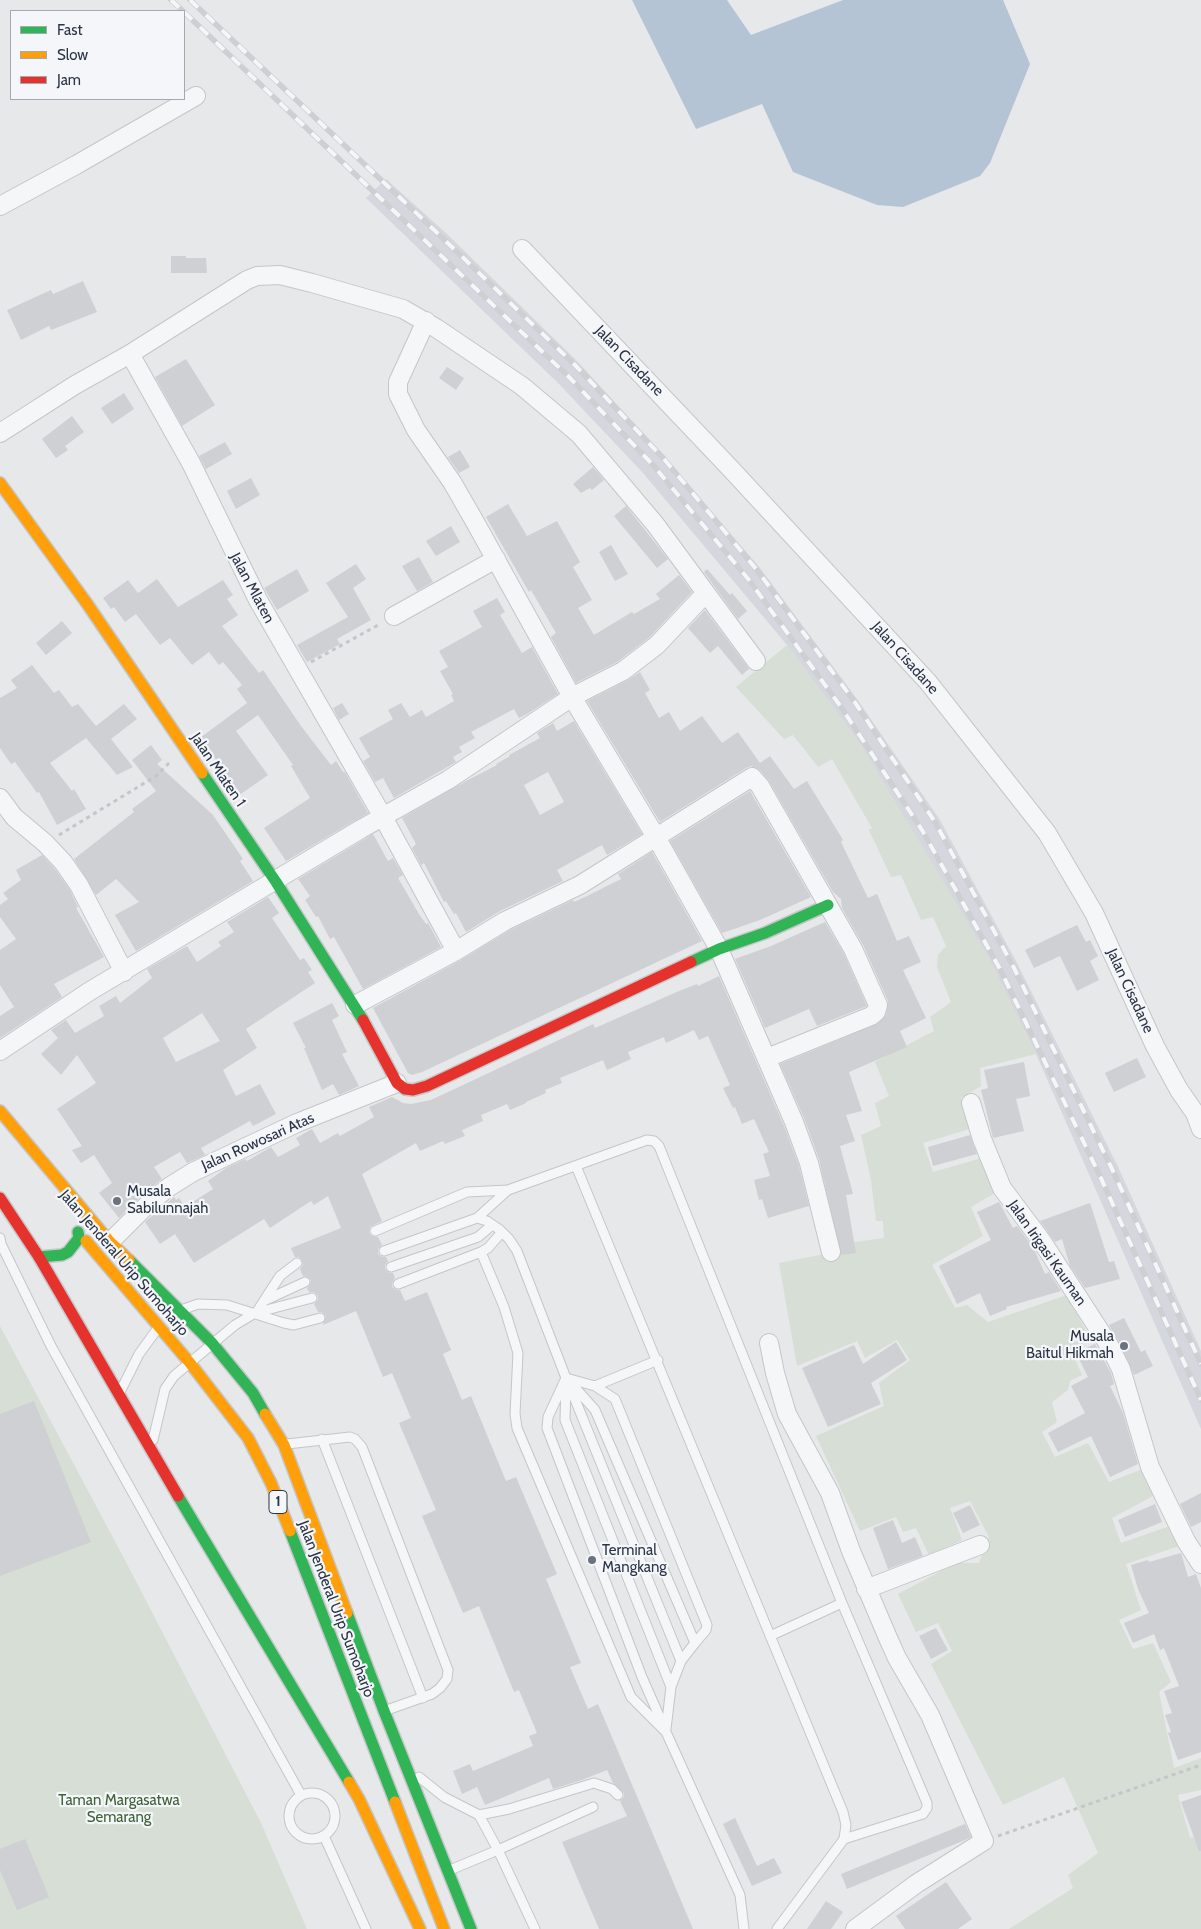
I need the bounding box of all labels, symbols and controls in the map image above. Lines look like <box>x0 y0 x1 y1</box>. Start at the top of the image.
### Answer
legend <box>10 10 185 100</box>
text: Fast <box>57 21 82 39</box>
text: Slow <box>57 46 88 64</box>
text: Jam <box>57 71 81 89</box>
street label: Jalan Cisadane <box>591 322 667 400</box>
street label: Jalan Mlaten <box>226 550 278 626</box>
street label: Jalan Cisadane <box>868 618 942 698</box>
street label: Jalan Mlaten 1 <box>187 730 249 810</box>
street label: Jalan Cisadane <box>1103 946 1157 1036</box>
street label: Jalan Rowosari Atas <box>199 1109 317 1175</box>
place label: Musala Sabilunnajah <box>127 1183 208 1218</box>
street label: Jalan Jenderal Urip Sumoharjo <box>56 1186 192 1340</box>
marker: Musala Sabilunnajah <box>111 1195 123 1207</box>
street label: Jalan Irigasi Kauman <box>1004 1197 1090 1309</box>
place label: Musala Baitul Hikmah <box>1026 1328 1114 1363</box>
marker: Musala Baitul Hikmah <box>1118 1340 1130 1352</box>
road number: 1 <box>269 1490 287 1514</box>
street label: Jalan Jenderal Urip Sumoharjo <box>294 1518 378 1700</box>
place label: Terminal Mangkang <box>602 1542 667 1577</box>
marker: Terminal Mangkang <box>586 1554 598 1566</box>
park label: Taman Margasatwa Semarang <box>58 1792 180 1827</box>

